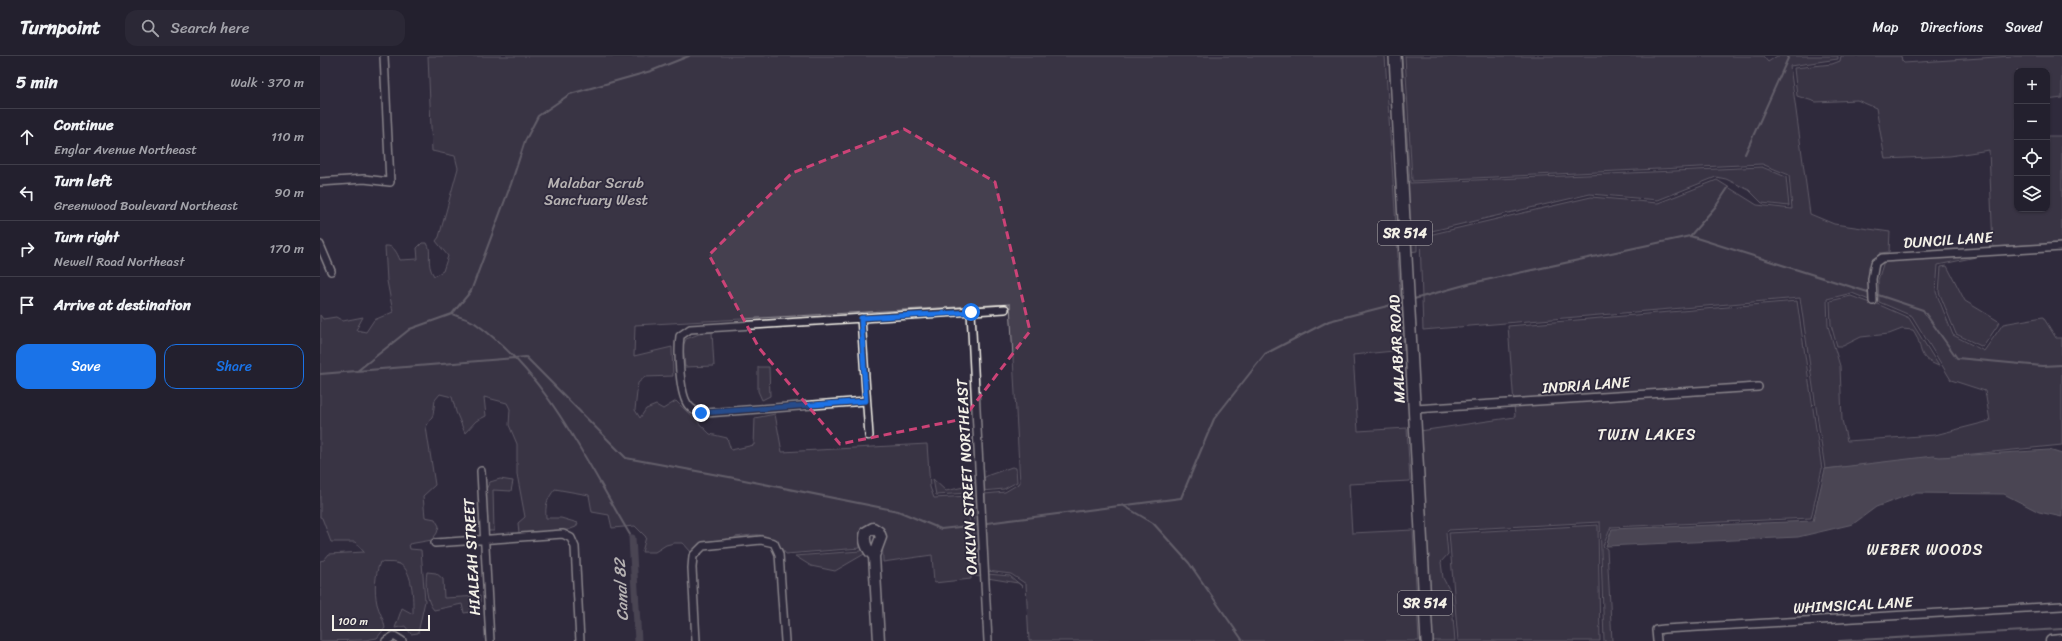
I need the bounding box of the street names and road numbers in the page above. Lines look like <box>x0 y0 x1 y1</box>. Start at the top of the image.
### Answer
road number: SR 514 <box>1378 221 1432 245</box>
street label: DUNCIL LANE <box>1902 224 1995 256</box>
street label: MALABAR ROAD <box>1381 294 1413 404</box>
street label: INDRIA LANE <box>1540 369 1633 401</box>
street label: OAKLYN STREET NORTHEAST <box>949 377 985 576</box>
street label: HIALEAH STREET <box>456 496 488 616</box>
street label: WHIMSICAL LANE <box>1792 589 1915 621</box>
road number: SR 514 <box>1398 591 1452 615</box>

